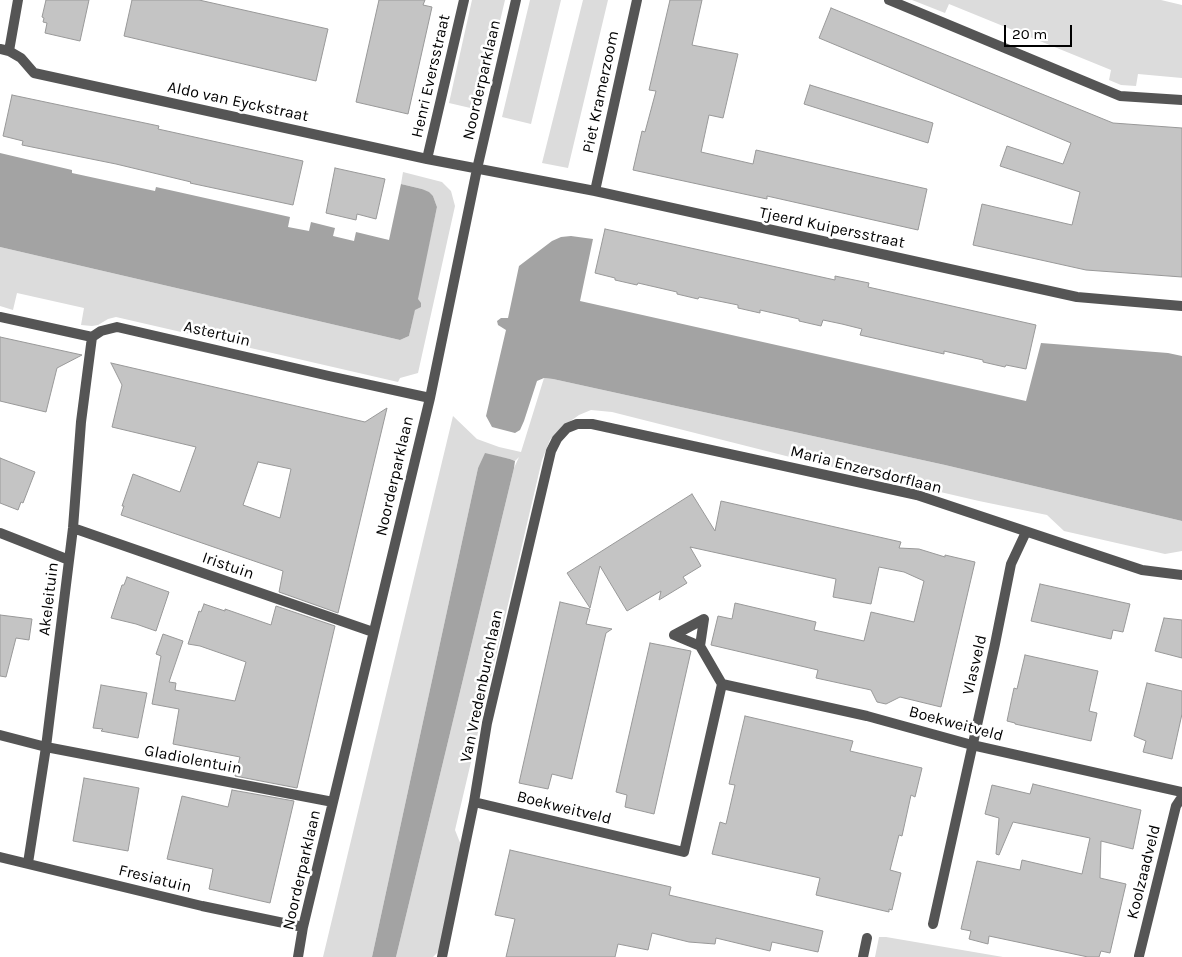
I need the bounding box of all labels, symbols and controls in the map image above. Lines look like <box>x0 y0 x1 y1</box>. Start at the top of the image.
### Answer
street label: Henri Eversstraat <box>407 12 455 140</box>
scale bar <box>1007 15 1074 47</box>
street label: Noorderparklaan <box>459 18 505 142</box>
text: 20 m <box>1012 25 1047 43</box>
street label: Piet Kramerzoom <box>579 29 623 155</box>
street label: Aldo van Eyckstraat <box>166 78 310 126</box>
street label: Tjeerd Kuipersstraat <box>757 203 907 253</box>
street label: Astertuin <box>182 317 252 351</box>
street label: Noorderparklaan <box>372 414 418 538</box>
street label: Maria Enzersdorflaan <box>788 442 944 498</box>
street label: Iristuin <box>200 548 256 584</box>
street label: Akeleituin <box>35 561 63 637</box>
street label: Van Vredenburchlaan <box>456 608 508 764</box>
street label: Vlasveld <box>959 633 991 697</box>
street label: Boekweitveld <box>907 702 1005 746</box>
street label: Gladiolentuin <box>143 741 243 779</box>
street label: Boekweitveld <box>515 787 613 829</box>
street label: Noorderparklaan <box>279 808 325 932</box>
street label: Koolzaadveld <box>1123 823 1165 921</box>
street label: Fresiatuin <box>117 861 193 897</box>

